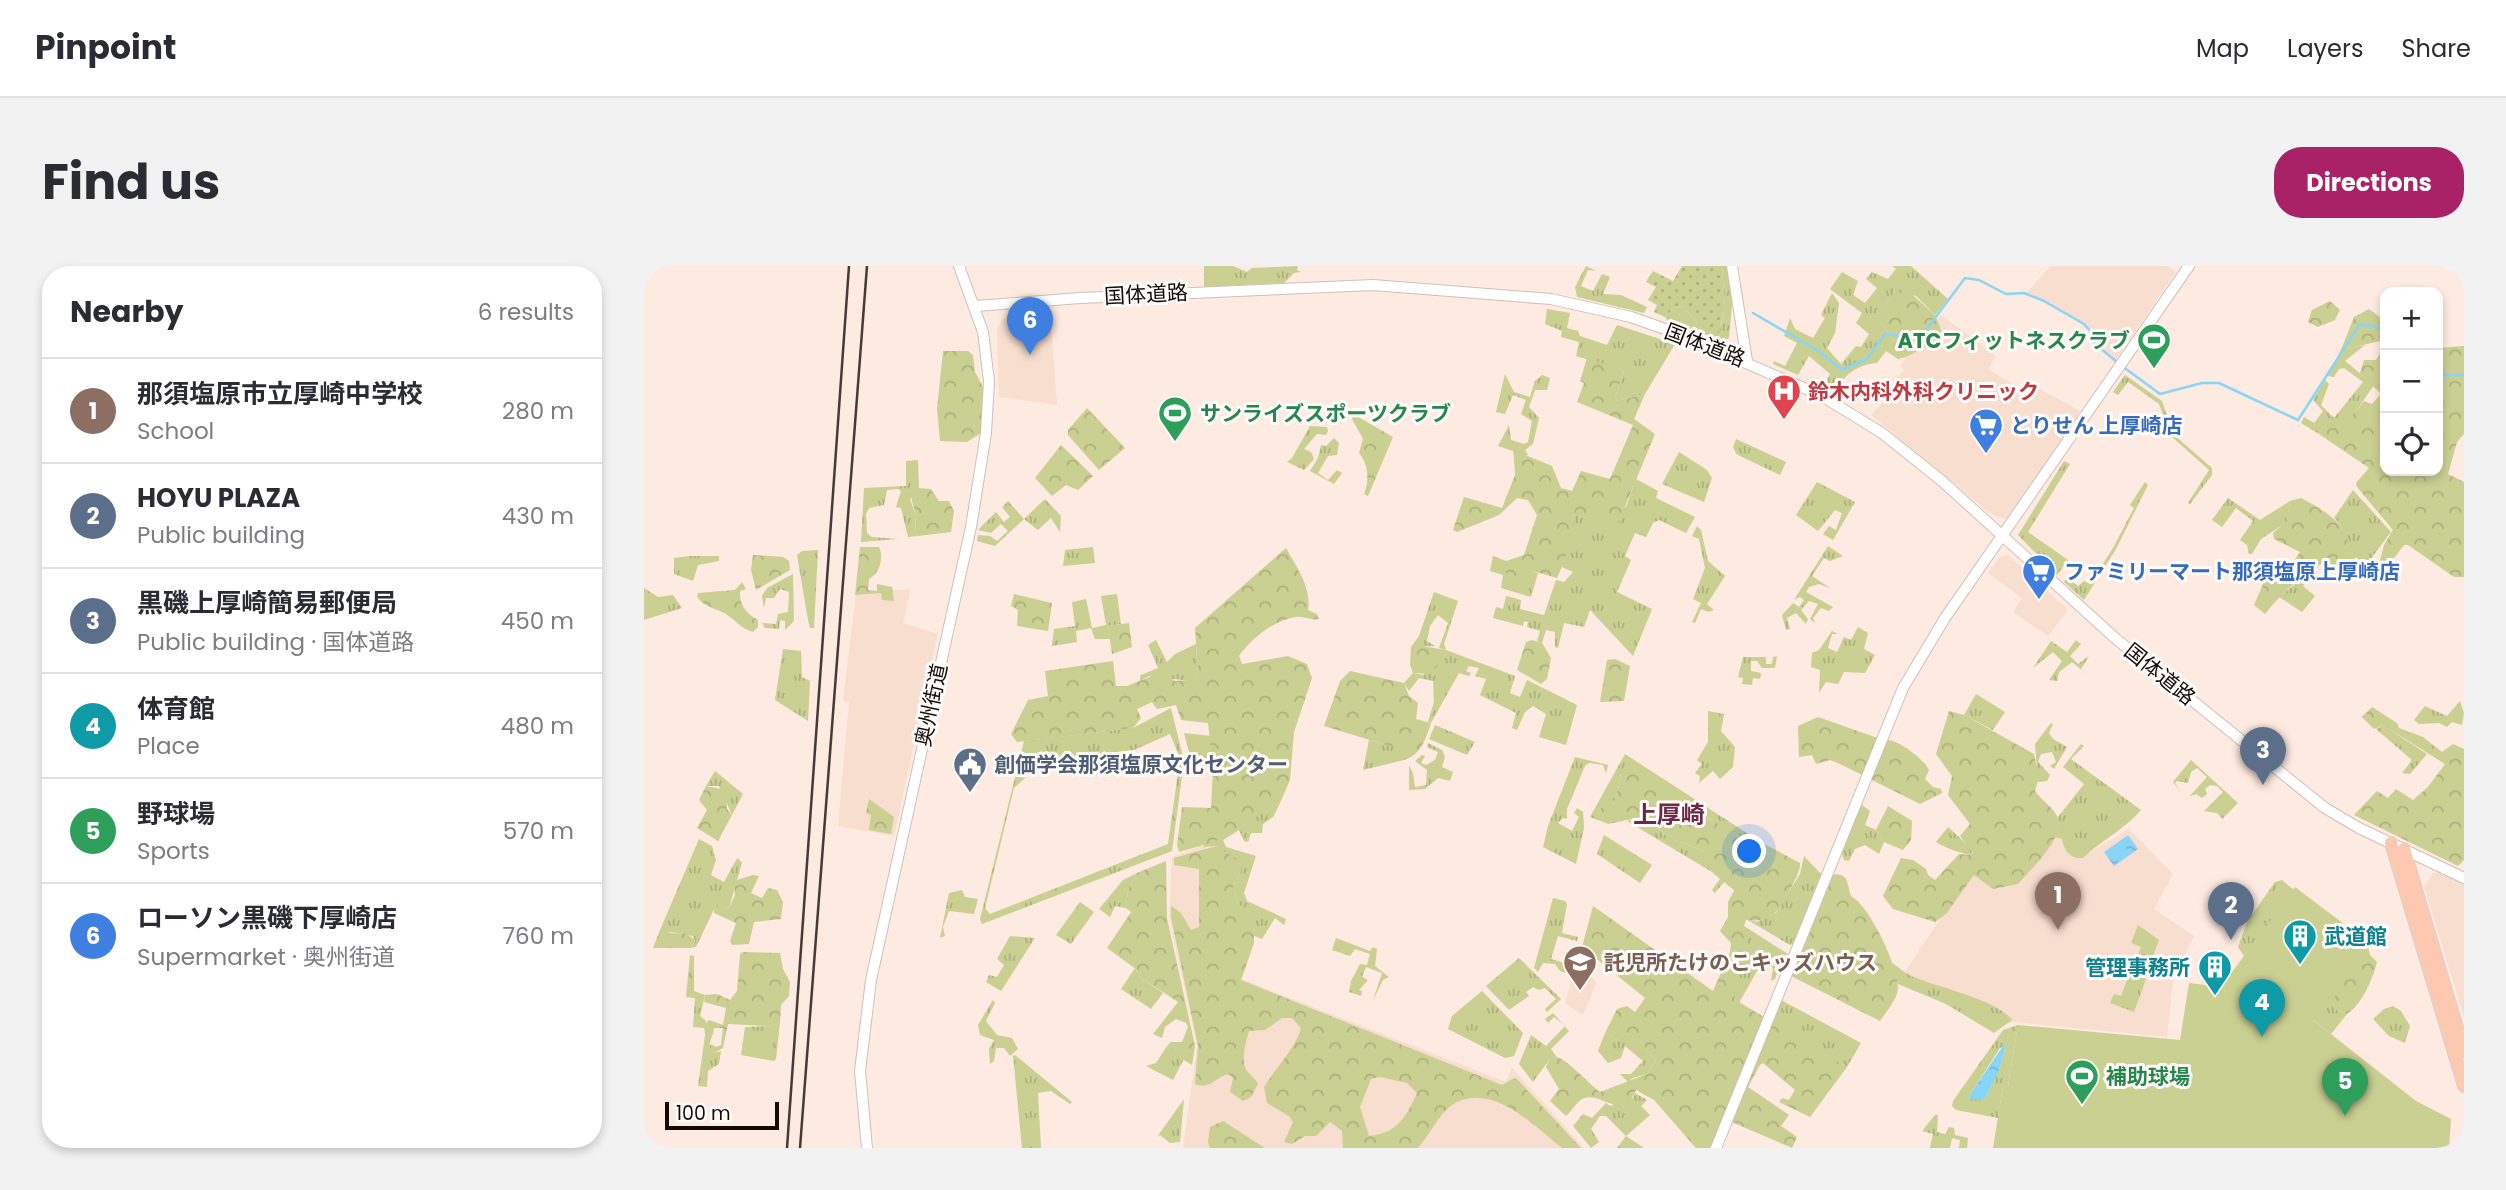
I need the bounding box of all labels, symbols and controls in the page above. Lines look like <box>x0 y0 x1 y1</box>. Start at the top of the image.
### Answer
text: Pinpoint <box>35 24 176 71</box>
text: Map <box>2196 32 2249 65</box>
text: Layers <box>2287 32 2363 65</box>
text: Share <box>2401 32 2471 65</box>
button: Directions <box>2274 147 2464 218</box>
text: Find us <box>42 148 220 216</box>
street label: 国体道路 <box>1103 277 1189 311</box>
map controls <box>2380 287 2443 476</box>
button: + <box>2380 287 2443 350</box>
text: Nearby <box>70 290 184 333</box>
text: 6 results <box>478 296 574 328</box>
pin: 6 <box>1007 297 1053 355</box>
street label: 国体道路 <box>1661 316 1749 374</box>
sports icon: ATCフィットネスクラブ <box>2135 321 2173 370</box>
place label: ATCフィットネスクラブ <box>1898 326 2130 355</box>
button: − <box>2380 350 2443 413</box>
hospital icon: 鈴木内科外科クリニック <box>1765 372 1803 421</box>
text: 那須塩原市立厚崎中学校 <box>137 376 423 412</box>
place label: 鈴木内科外科クリニック <box>1808 377 2039 406</box>
sports icon: サンライズスポーツクラブ <box>1156 394 1194 443</box>
text: 1 <box>89 395 97 427</box>
text: 280 m <box>502 395 574 427</box>
place label: サンライズスポーツクラブ <box>1200 399 1451 428</box>
supermarket icon: とりせん 上厚崎店 <box>1967 406 2005 455</box>
place label: とりせん 上厚崎店 <box>2010 411 2182 440</box>
button: locate <box>2380 413 2443 476</box>
text: School <box>137 415 214 447</box>
text: HOYU PLAZA <box>137 480 300 516</box>
text: 2 <box>86 500 100 532</box>
text: 430 m <box>502 500 574 532</box>
text: Public building <box>137 519 305 551</box>
supermarket icon: ファミリーマート那須塩原上厚崎店 <box>2020 552 2058 601</box>
place label: ファミリーマート那須塩原上厚崎店 <box>2064 557 2400 586</box>
text: 黒磯上厚崎簡易郵便局 <box>137 585 397 621</box>
text: 3 <box>86 605 100 637</box>
text: 450 m <box>501 605 574 637</box>
text: Public building · 国体道路 <box>137 626 414 658</box>
street label: 国体道路 <box>2118 636 2202 712</box>
street label: 奥州街道 <box>908 661 954 749</box>
text: 体育館 <box>137 691 215 727</box>
text: 4 <box>85 710 101 742</box>
text: 480 m <box>501 710 574 742</box>
pin: 3 <box>2240 727 2286 785</box>
text: Place <box>137 730 200 762</box>
public building icon: 創価学会那須塩原文化センター <box>951 745 989 794</box>
place label: 創価学会那須塩原文化センター <box>994 750 1288 779</box>
text: 野球場 <box>137 796 215 832</box>
district label: 上厚崎 <box>1633 798 1705 831</box>
text: 5 <box>86 815 100 847</box>
text: 570 m <box>503 815 574 847</box>
your location <box>1732 834 1766 868</box>
text: Sports <box>137 835 210 867</box>
pin: 1 <box>2035 872 2081 930</box>
pin: 2 <box>2208 882 2254 940</box>
text: ローソン黒磯下厚崎店 <box>137 900 397 936</box>
building icon: 武道館 <box>2281 917 2319 966</box>
text: 6 <box>86 920 100 952</box>
text: 760 m <box>503 920 574 952</box>
place label: 武道館 <box>2324 922 2387 951</box>
text: Supermarket · 奥州街道 <box>137 941 395 973</box>
school or university icon: 託児所たけのこキッズハウス <box>1561 943 1599 992</box>
place label: 託児所たけのこキッズハウス <box>1604 948 1877 977</box>
building icon: 管理事務所 <box>2196 948 2234 997</box>
place label: 管理事務所 <box>2085 953 2190 982</box>
pin: 4 <box>2239 979 2285 1037</box>
sports icon: 補助球場 <box>2063 1057 2101 1106</box>
pin: 5 <box>2322 1058 2368 1116</box>
place label: 補助球場 <box>2106 1062 2190 1091</box>
scale bar <box>665 1099 779 1131</box>
text: 100 m <box>676 1100 731 1127</box>

